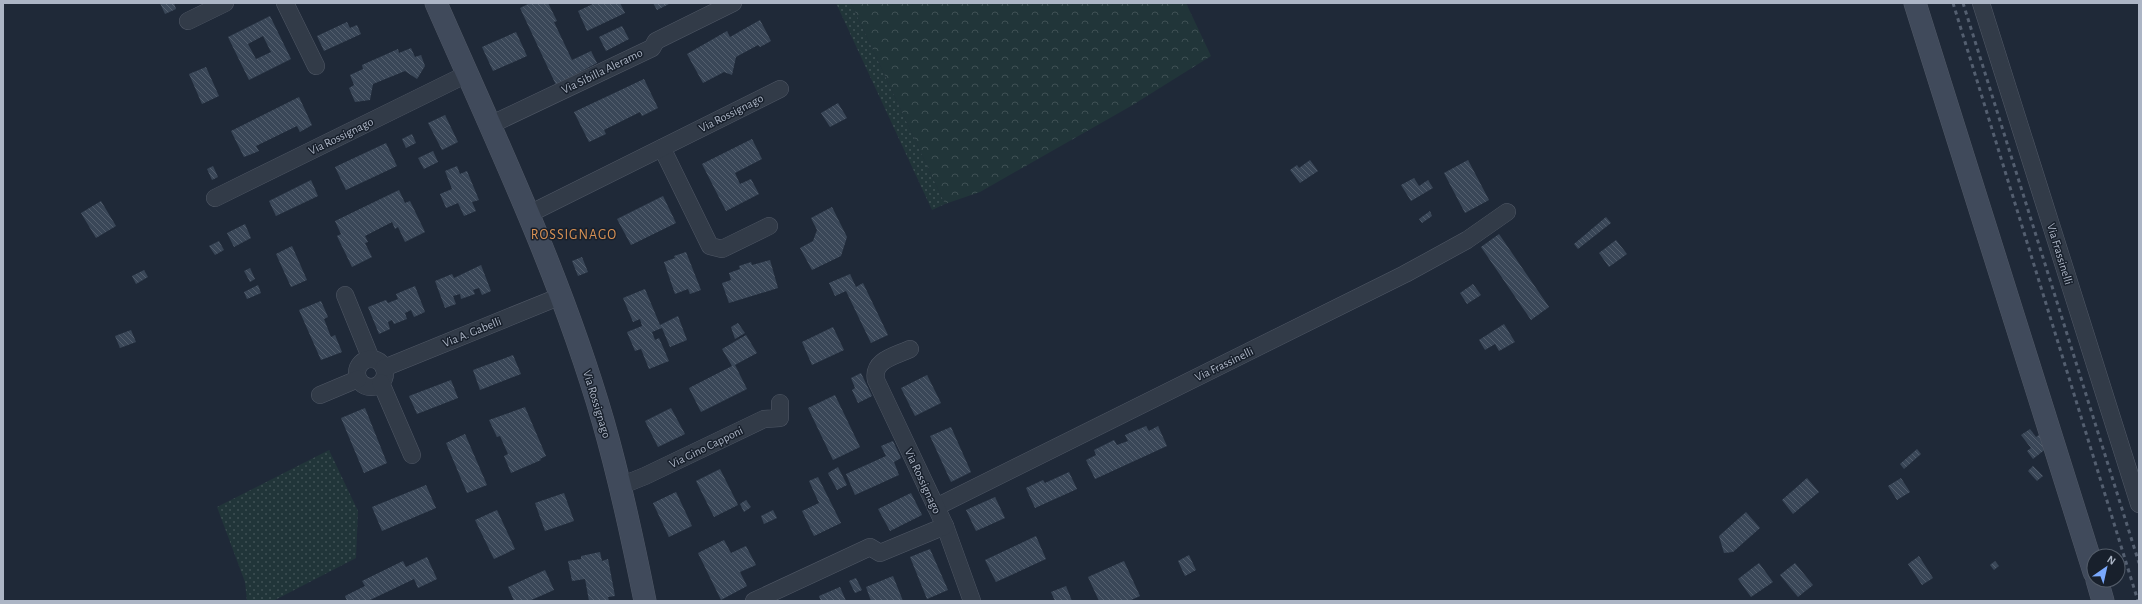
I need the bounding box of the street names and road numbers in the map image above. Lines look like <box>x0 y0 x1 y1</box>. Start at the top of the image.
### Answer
street label: Via Sibilla Aleramo <box>560 46 644 96</box>
street label: Via Rossignago <box>697 92 765 134</box>
street label: Via Rossignago <box>307 115 375 157</box>
street label: Via Frassinelli <box>2045 222 2075 286</box>
street label: Via A. Gabelli <box>441 315 503 349</box>
street label: Via Frassinelli <box>1193 345 1255 383</box>
street label: Via Rossignago <box>581 369 613 440</box>
street label: Via Gino Capponi <box>667 424 745 470</box>
street label: Via Rossignago <box>903 447 943 516</box>

